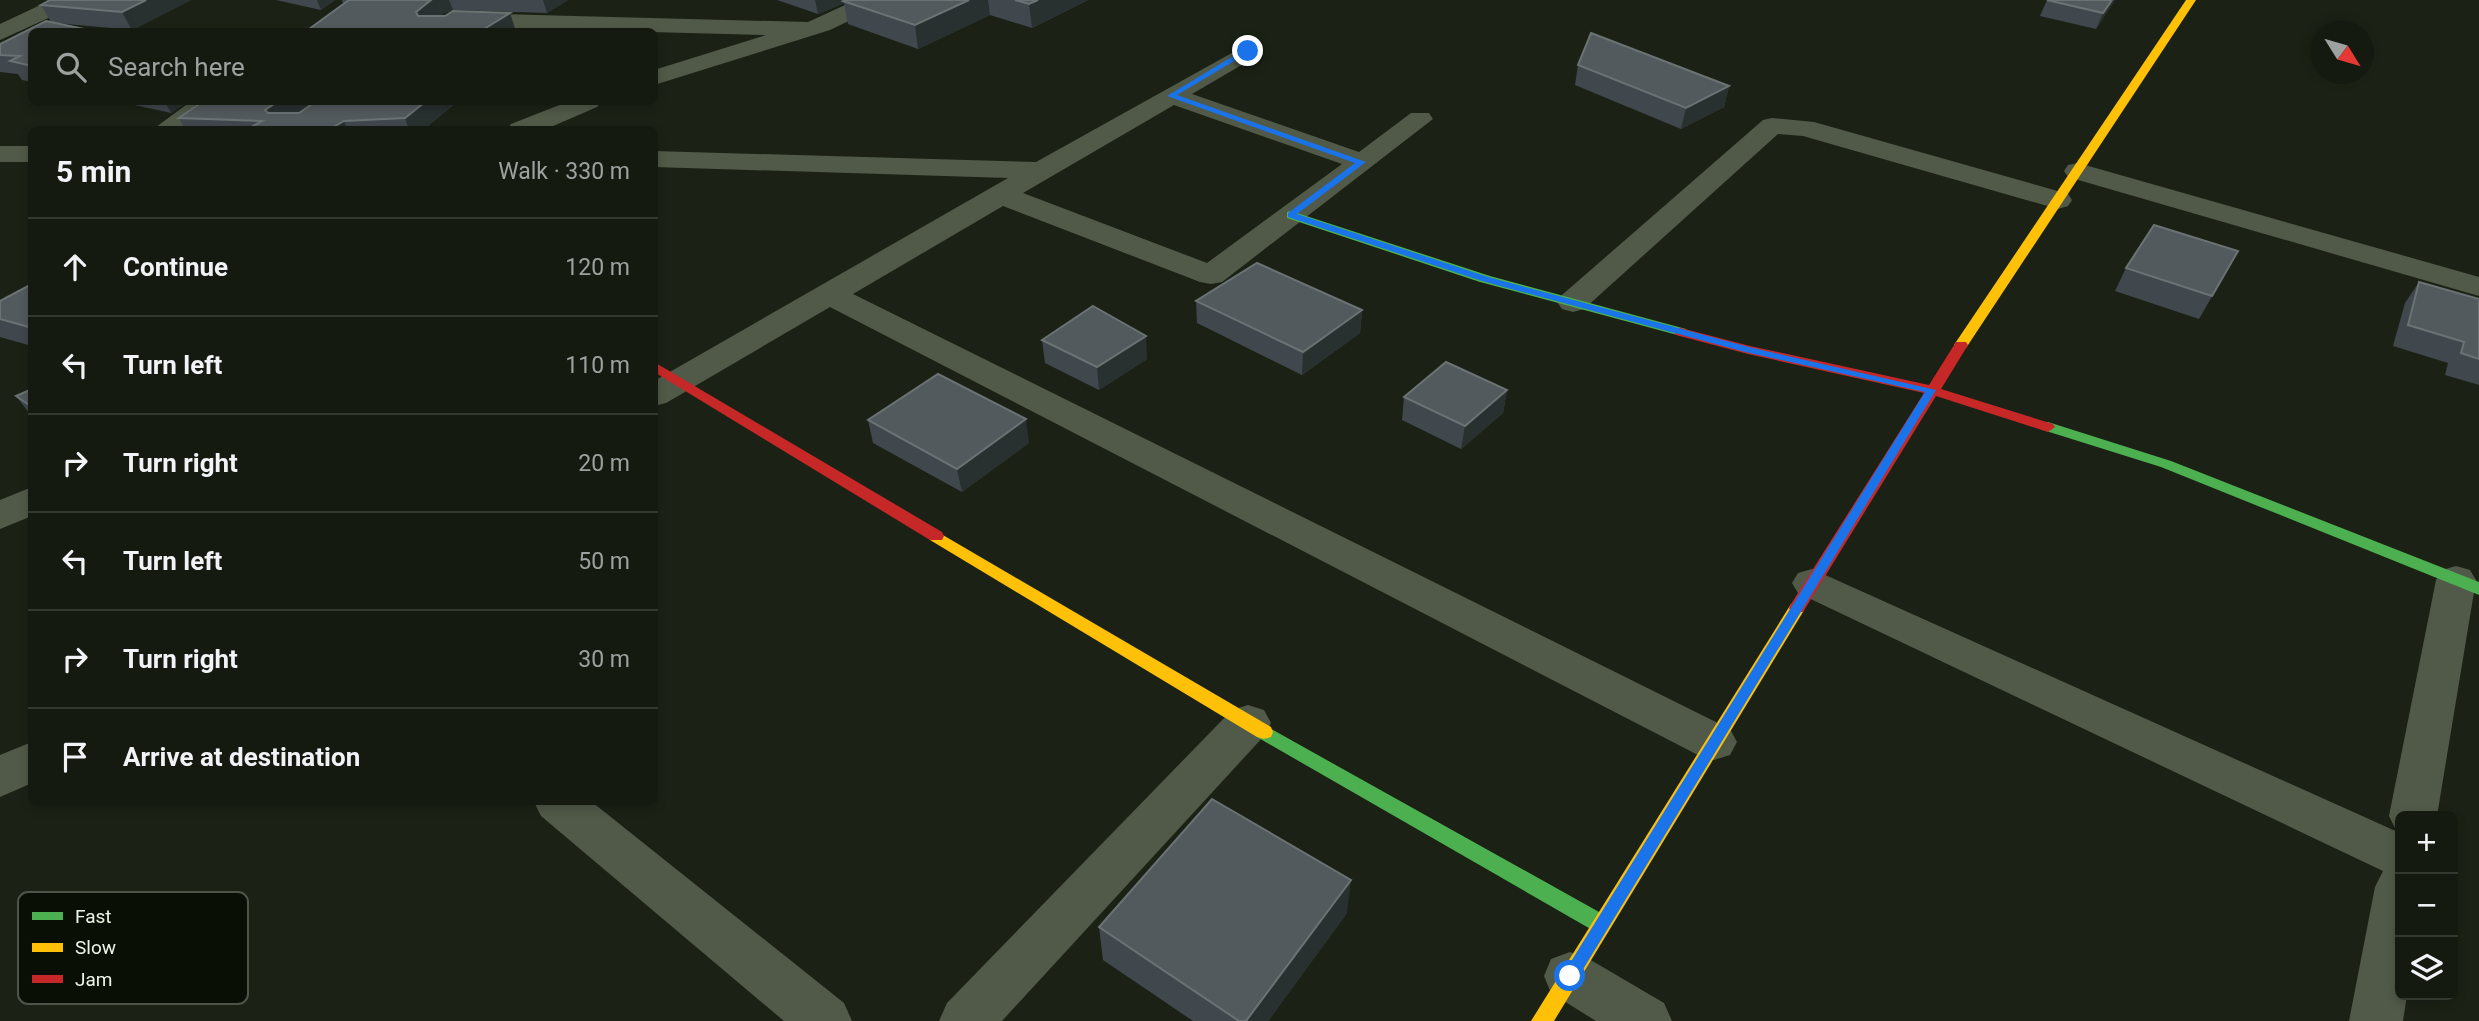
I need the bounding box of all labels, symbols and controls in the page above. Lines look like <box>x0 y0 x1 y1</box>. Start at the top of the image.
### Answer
north arrow <box>2311 21 2374 84</box>
search box <box>28 28 658 105</box>
route end <box>1232 35 1263 66</box>
icon: search <box>52 48 90 86</box>
text: Search here <box>108 52 245 82</box>
text: 5 min <box>56 154 131 189</box>
text: Walk · 330 m <box>498 158 630 185</box>
icon: ahead <box>56 248 94 286</box>
text: Continue <box>123 252 228 282</box>
text: 120 m <box>565 254 630 281</box>
icon: left <box>56 346 94 384</box>
text: Turn left <box>123 350 222 380</box>
text: 110 m <box>565 352 630 379</box>
icon: right <box>56 444 94 482</box>
text: Turn right <box>123 448 238 478</box>
text: 20 m <box>578 450 630 477</box>
icon: left <box>56 542 94 580</box>
text: Turn left <box>123 546 222 576</box>
text: 50 m <box>578 548 630 575</box>
icon: right <box>56 640 94 678</box>
text: Turn right <box>123 644 238 674</box>
text: 30 m <box>578 646 630 673</box>
icon: arrive <box>56 738 94 776</box>
text: Arrive at destination <box>123 742 360 772</box>
map controls <box>2395 811 2458 1000</box>
button: + <box>2395 811 2458 874</box>
button: − <box>2395 874 2458 937</box>
legend <box>18 892 248 1004</box>
text: Fast <box>75 905 112 928</box>
text: Slow <box>75 936 116 959</box>
button: layers <box>2395 937 2458 1000</box>
route start <box>1554 960 1585 991</box>
text: Jam <box>75 968 112 991</box>

